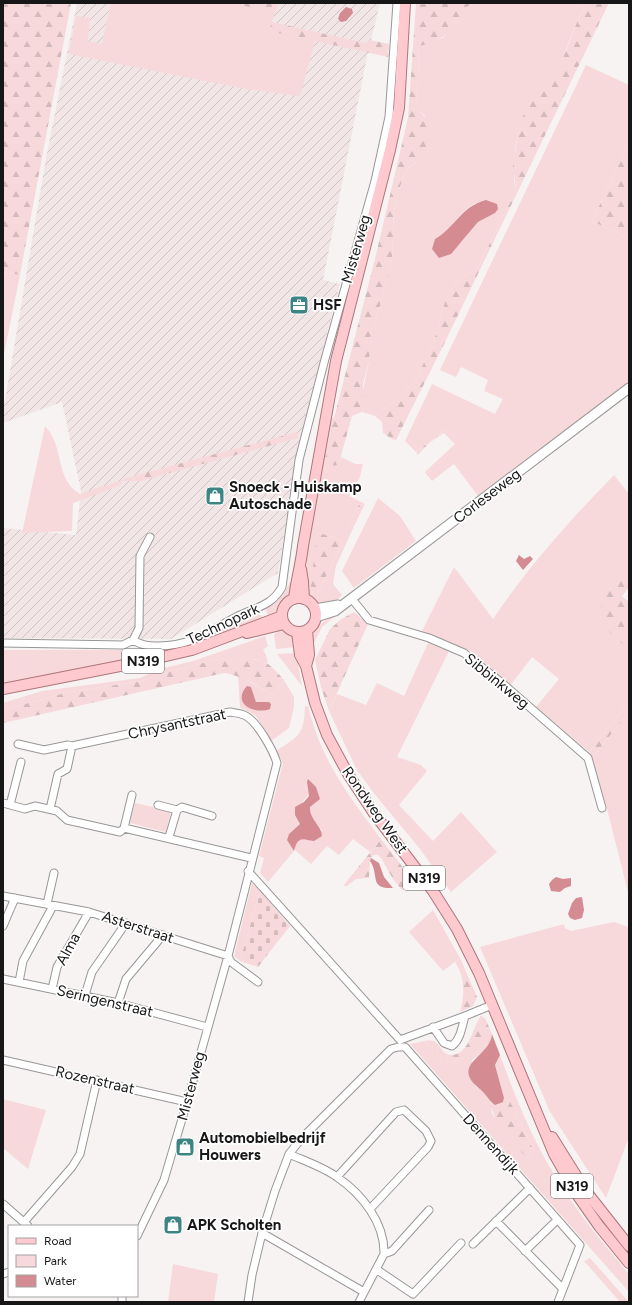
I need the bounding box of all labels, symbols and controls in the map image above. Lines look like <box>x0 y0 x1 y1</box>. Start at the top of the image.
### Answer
street label: Misterweg <box>338 213 374 285</box>
office icon: HSF <box>288 294 310 316</box>
place label: HSF <box>313 296 342 314</box>
street label: Corleseweg <box>450 465 524 527</box>
place label: Snoeck - Huiskamp Autoschade <box>229 478 362 513</box>
shop icon: Snoeck - Huiskamp Autoschade <box>204 485 226 507</box>
street label: Technopark <box>184 599 263 649</box>
road number: N319 <box>122 649 164 673</box>
street label: Sibbinkweg <box>461 649 533 713</box>
street label: Chrysantstraat <box>126 705 228 743</box>
street label: Rondweg West <box>338 763 412 857</box>
road number: N319 <box>403 866 445 890</box>
street label: Asterstraat <box>100 907 177 947</box>
street label: Alma <box>52 930 84 968</box>
street label: Seringenstraat <box>55 981 155 1021</box>
street label: Misterweg <box>173 1050 209 1122</box>
street label: Rozenstraat <box>54 1062 137 1098</box>
street label: Dennendijk <box>459 1110 523 1179</box>
place label: Automobielbedrijf Houwers <box>199 1129 326 1164</box>
shop icon: Automobielbedrijf Houwers <box>174 1136 196 1158</box>
road number: N319 <box>551 1174 593 1198</box>
shop icon: APK Scholten <box>162 1214 184 1236</box>
place label: APK Scholten <box>187 1216 281 1234</box>
legend <box>8 1225 138 1297</box>
text: Road <box>44 1234 72 1248</box>
text: Park <box>44 1254 67 1268</box>
text: Water <box>44 1274 76 1288</box>

